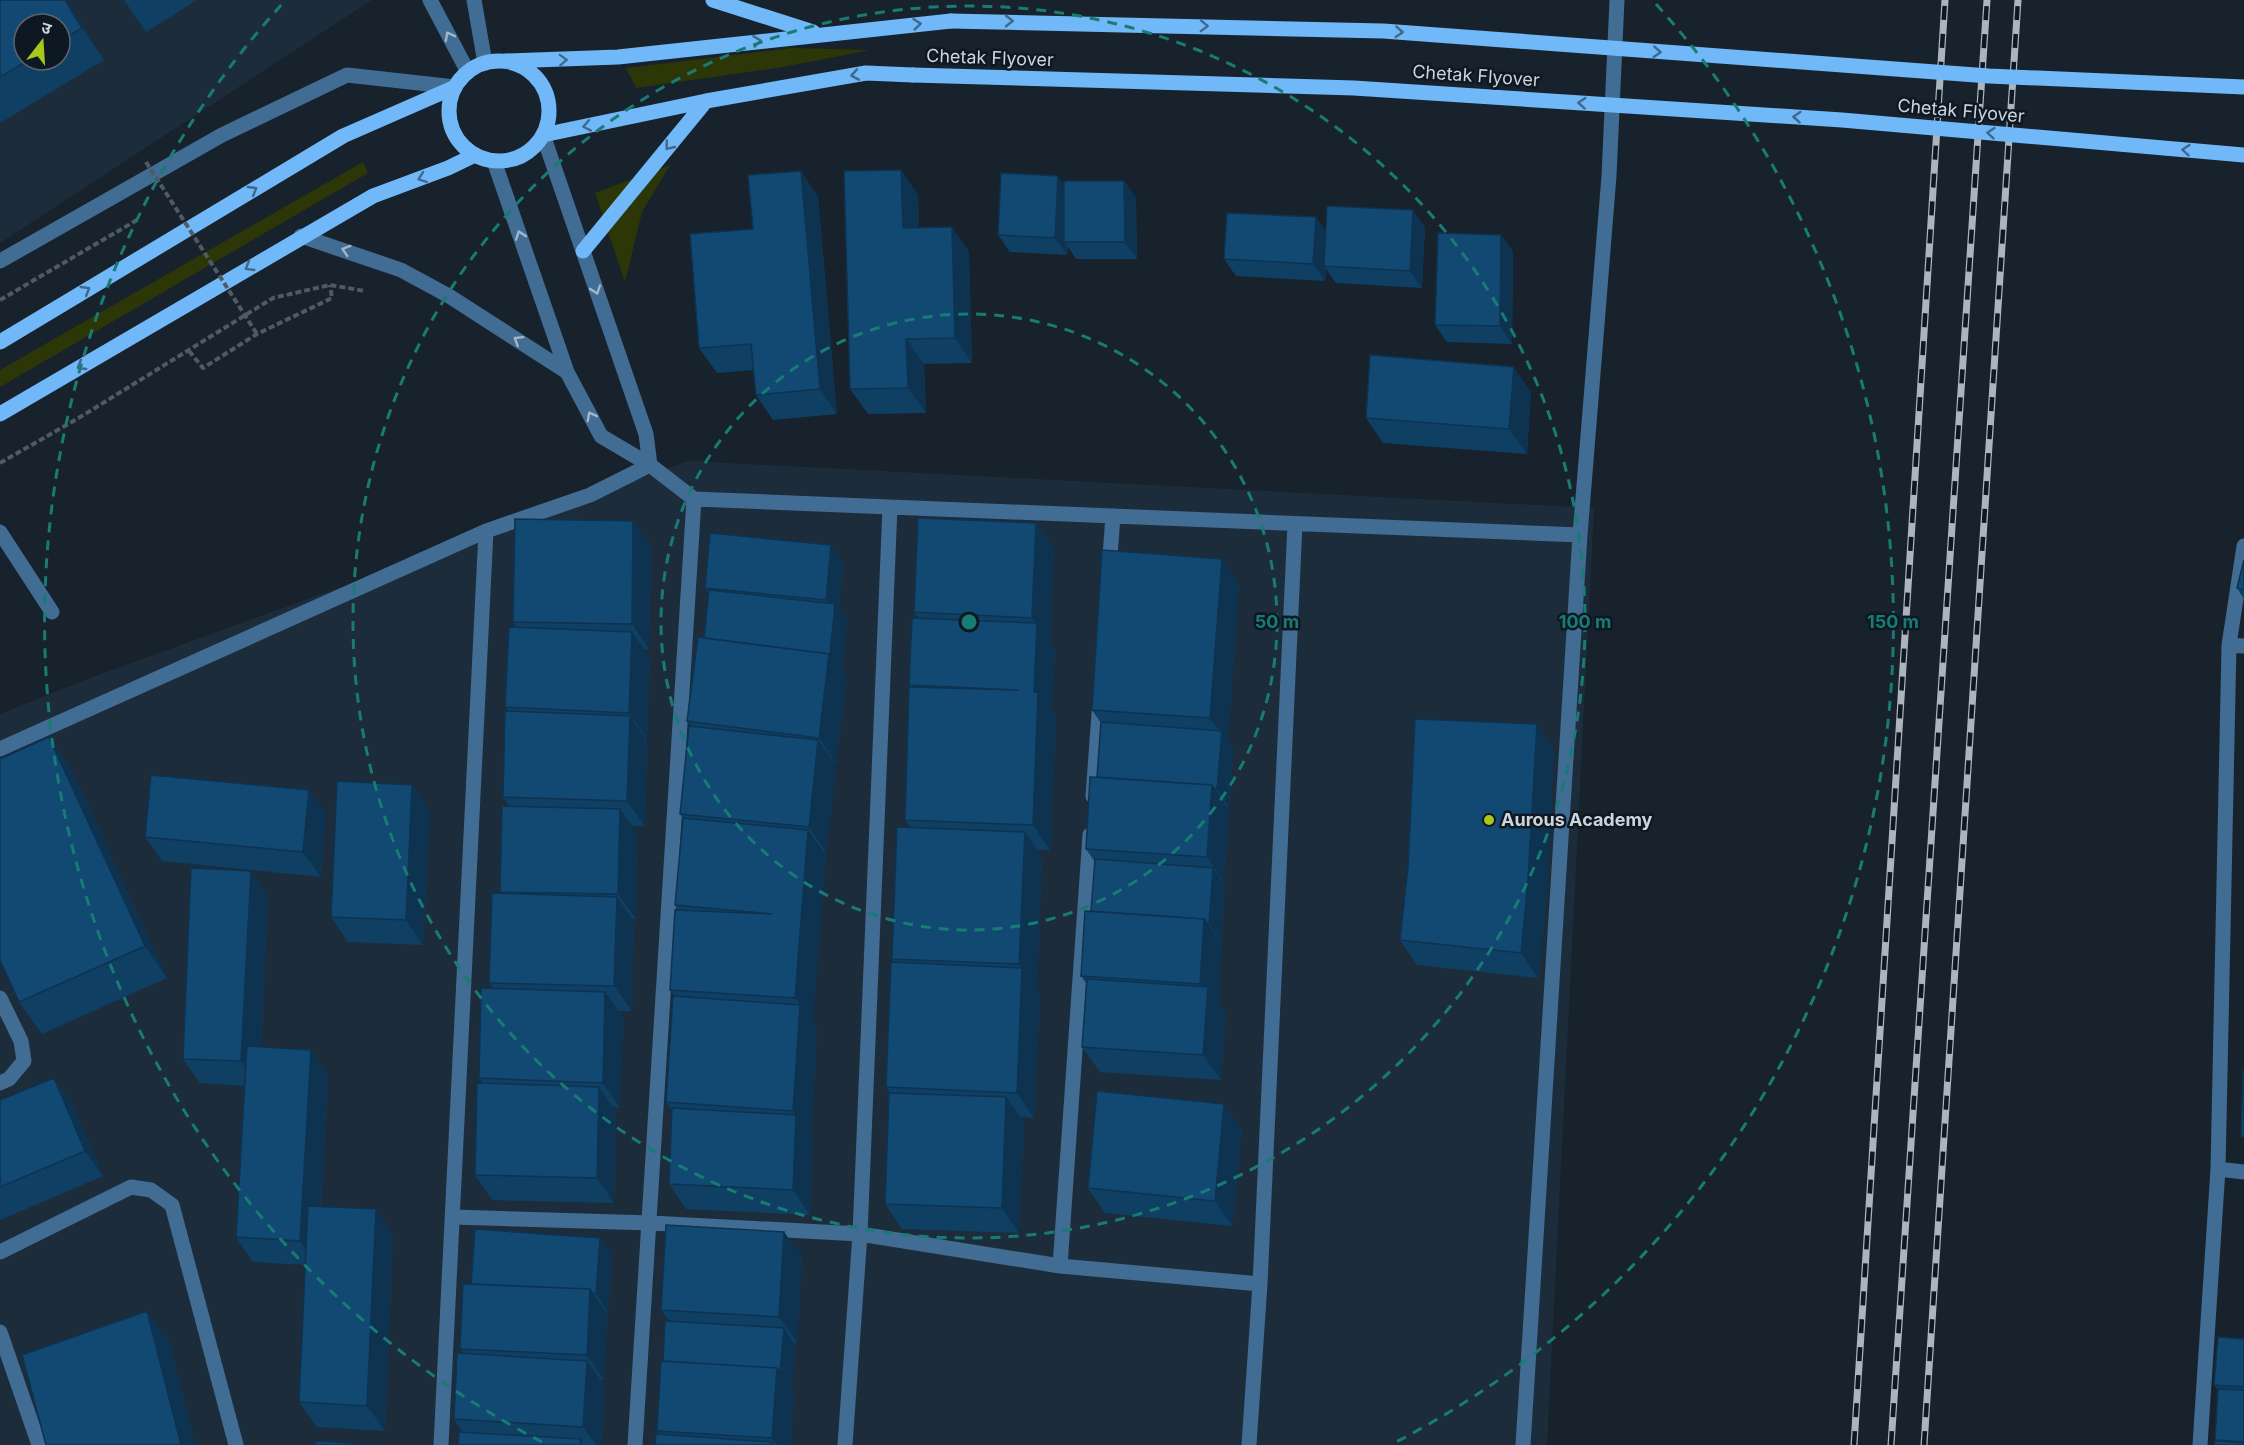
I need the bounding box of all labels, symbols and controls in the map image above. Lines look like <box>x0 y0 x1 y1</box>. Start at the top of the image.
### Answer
north arrow <box>12 12 72 72</box>
one-way arrow <box>1005 15 1014 27</box>
text: उ <box>39 17 54 39</box>
one-way arrow <box>913 18 922 31</box>
one-way arrow <box>1200 20 1209 32</box>
one-way arrow <box>1395 25 1404 38</box>
one-way arrow <box>445 32 456 42</box>
one-way arrow <box>753 35 762 47</box>
street label: Chetak Flyover <box>926 45 1054 70</box>
one-way arrow <box>1652 45 1661 58</box>
one-way arrow <box>559 53 568 66</box>
street label: Chetak Flyover <box>1412 61 1541 90</box>
one-way arrow <box>850 68 860 81</box>
street label: Chetak Flyover <box>1897 94 2026 127</box>
one-way arrow <box>1577 97 1586 110</box>
one-way arrow <box>1793 111 1802 124</box>
one-way arrow <box>582 119 592 132</box>
one-way arrow <box>1987 127 1996 140</box>
one-way arrow <box>665 139 676 150</box>
one-way arrow <box>2181 144 2190 157</box>
one-way arrow <box>417 171 428 183</box>
one-way arrow <box>247 185 257 197</box>
one-way arrow <box>514 230 527 241</box>
one-way arrow <box>341 244 352 257</box>
one-way arrow <box>245 260 255 271</box>
one-way arrow <box>589 284 602 295</box>
one-way arrow <box>80 286 90 298</box>
one-way arrow <box>514 336 524 348</box>
one-way arrow <box>77 359 87 370</box>
one-way arrow <box>587 412 598 423</box>
text: 50 m <box>1255 611 1299 632</box>
text: 100 m <box>1559 611 1611 632</box>
text: 150 m <box>1867 611 1919 632</box>
centre of rings <box>959 612 979 632</box>
place label: Aurous Academy <box>1501 809 1653 830</box>
marker: Aurous Academy <box>1482 813 1496 827</box>

